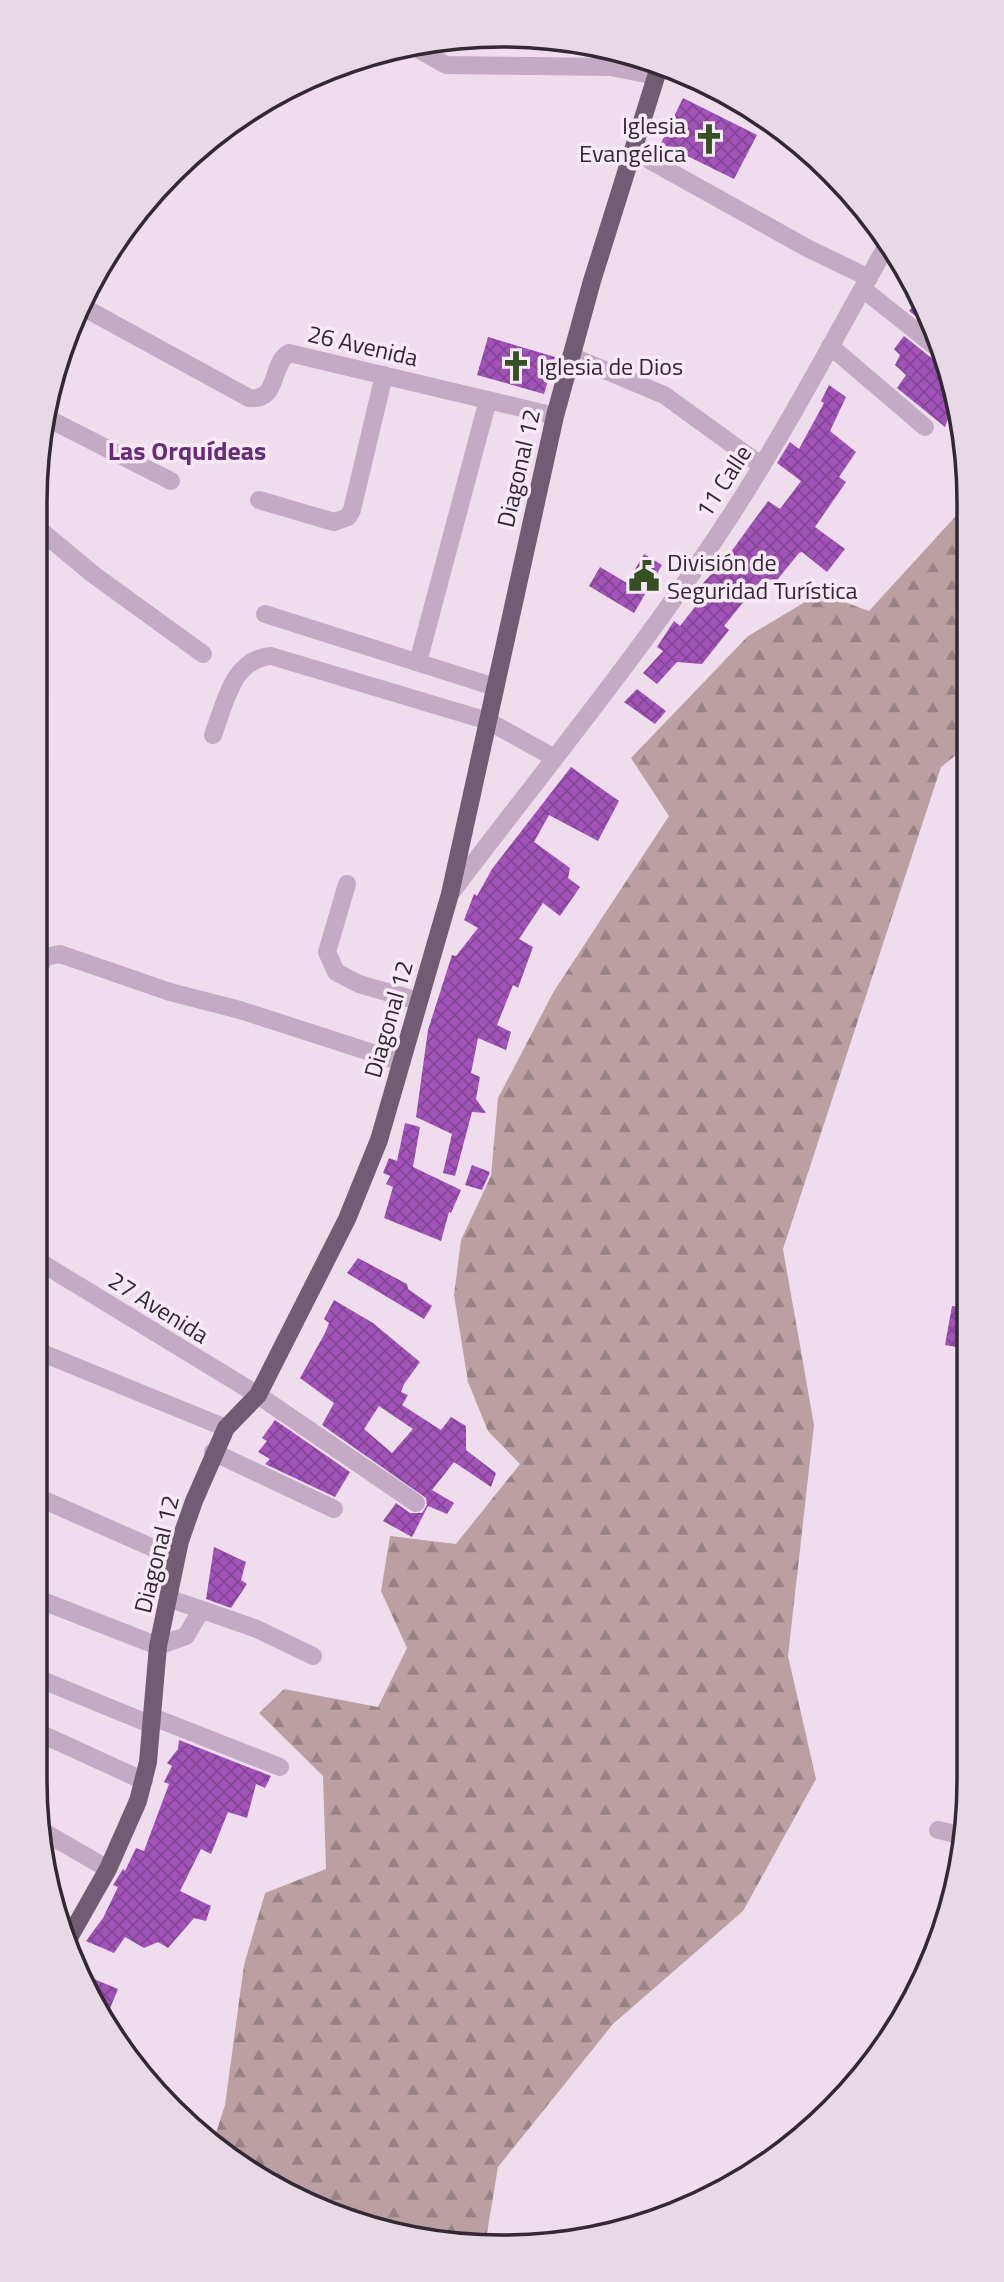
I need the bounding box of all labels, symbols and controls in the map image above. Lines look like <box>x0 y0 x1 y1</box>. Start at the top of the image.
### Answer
place label: Iglesia Evangélica <box>579 107 686 171</box>
church icon: Iglesia Evangélica <box>692 122 726 156</box>
street label: 26 Avenida <box>304 315 422 375</box>
place label: Iglesia de Dios <box>539 348 683 384</box>
church icon: Iglesia de Dios <box>499 349 533 383</box>
street label: Diagonal 12 <box>487 405 549 531</box>
district label: Las Orquídeas <box>108 431 266 470</box>
street label: 11 Calle <box>686 437 760 525</box>
place label: División de Seguridad Turística <box>667 544 858 608</box>
public building icon: División de Seguridad Turística <box>627 559 661 593</box>
street label: Diagonal 12 <box>354 956 422 1082</box>
street label: 27 Avenida <box>102 1262 216 1352</box>
street label: Diagonal 12 <box>124 1491 188 1617</box>

